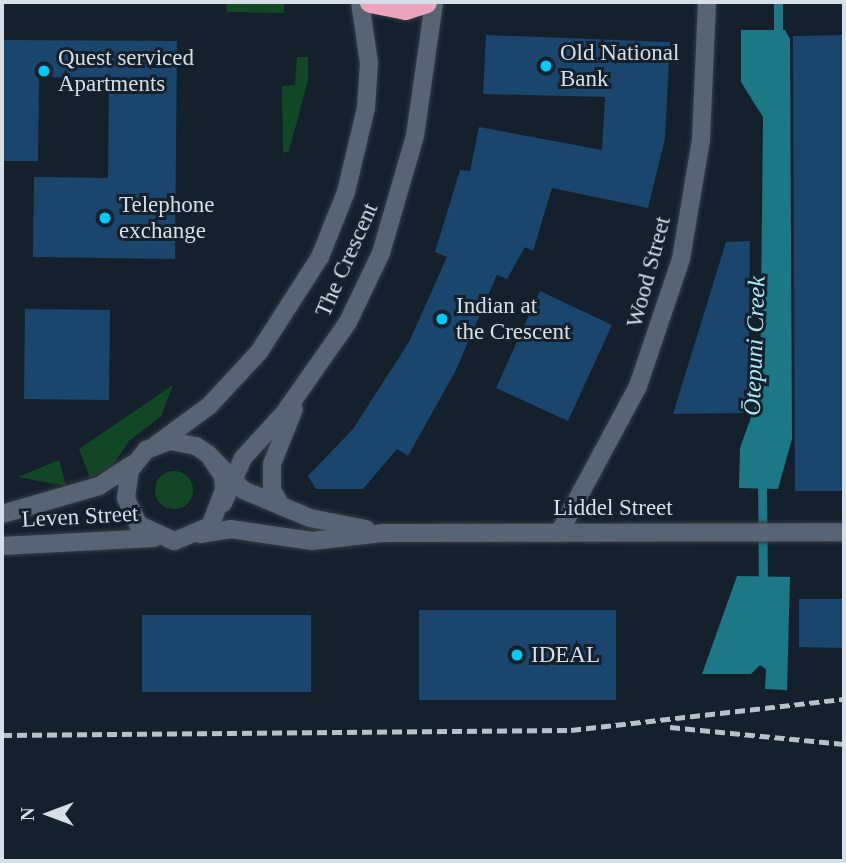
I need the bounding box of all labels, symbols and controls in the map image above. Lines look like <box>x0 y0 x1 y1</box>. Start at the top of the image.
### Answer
place label: Old National Bank <box>560 39 679 93</box>
place label: Quest serviced Apartments <box>58 44 194 98</box>
marker: Old National Bank <box>538 58 554 74</box>
marker: Quest serviced Apartments <box>36 63 52 79</box>
place label: Telephone exchange <box>119 191 214 245</box>
street label: The Crescent <box>310 199 384 321</box>
marker: Telephone exchange <box>97 210 113 226</box>
street label: Wood Street <box>621 213 677 331</box>
water label: Ōtepuni Creek <box>738 276 772 416</box>
place label: Indian at the Crescent <box>456 292 570 346</box>
marker: Indian at the Crescent <box>434 311 450 327</box>
street label: Liddel Street <box>553 494 673 522</box>
street label: Leven Street <box>21 500 139 534</box>
place label: IDEAL <box>531 641 600 669</box>
marker: IDEAL <box>509 647 525 663</box>
north arrow <box>14 779 84 849</box>
text: N <box>17 807 38 821</box>

